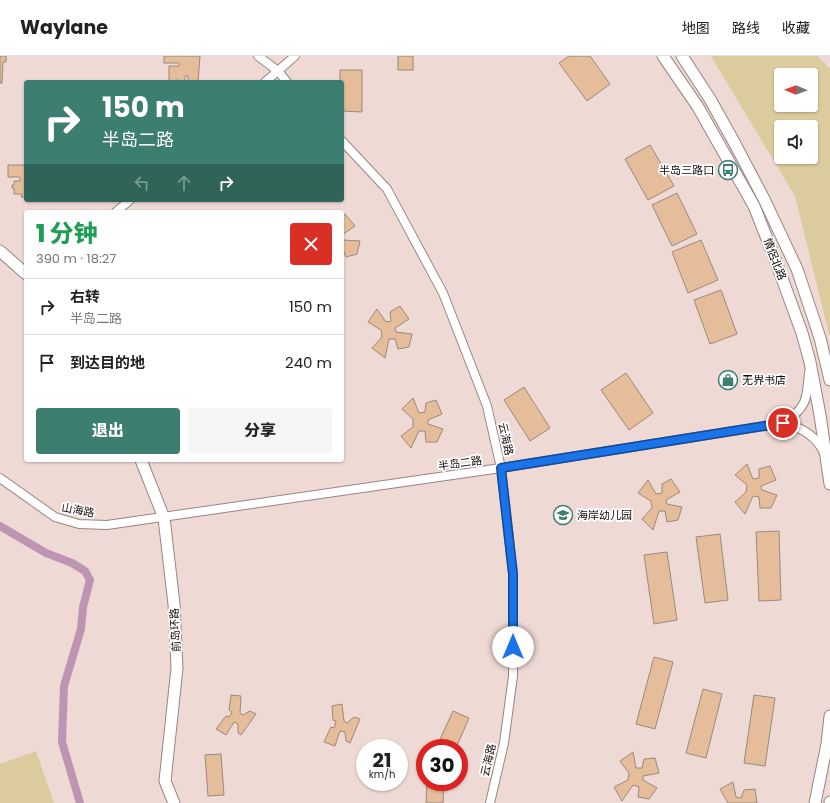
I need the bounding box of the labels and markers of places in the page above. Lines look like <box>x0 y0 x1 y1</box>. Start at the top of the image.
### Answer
bus stop icon: 半岛三路口 <box>717 159 739 181</box>
place label: 半岛三路口 <box>659 162 714 178</box>
shop icon: 无界书店 <box>717 369 739 391</box>
place label: 无界书店 <box>742 372 786 388</box>
pin <box>766 406 800 440</box>
school or university icon: 海岸幼儿园 <box>552 504 574 526</box>
place label: 海岸幼儿园 <box>577 507 632 523</box>

